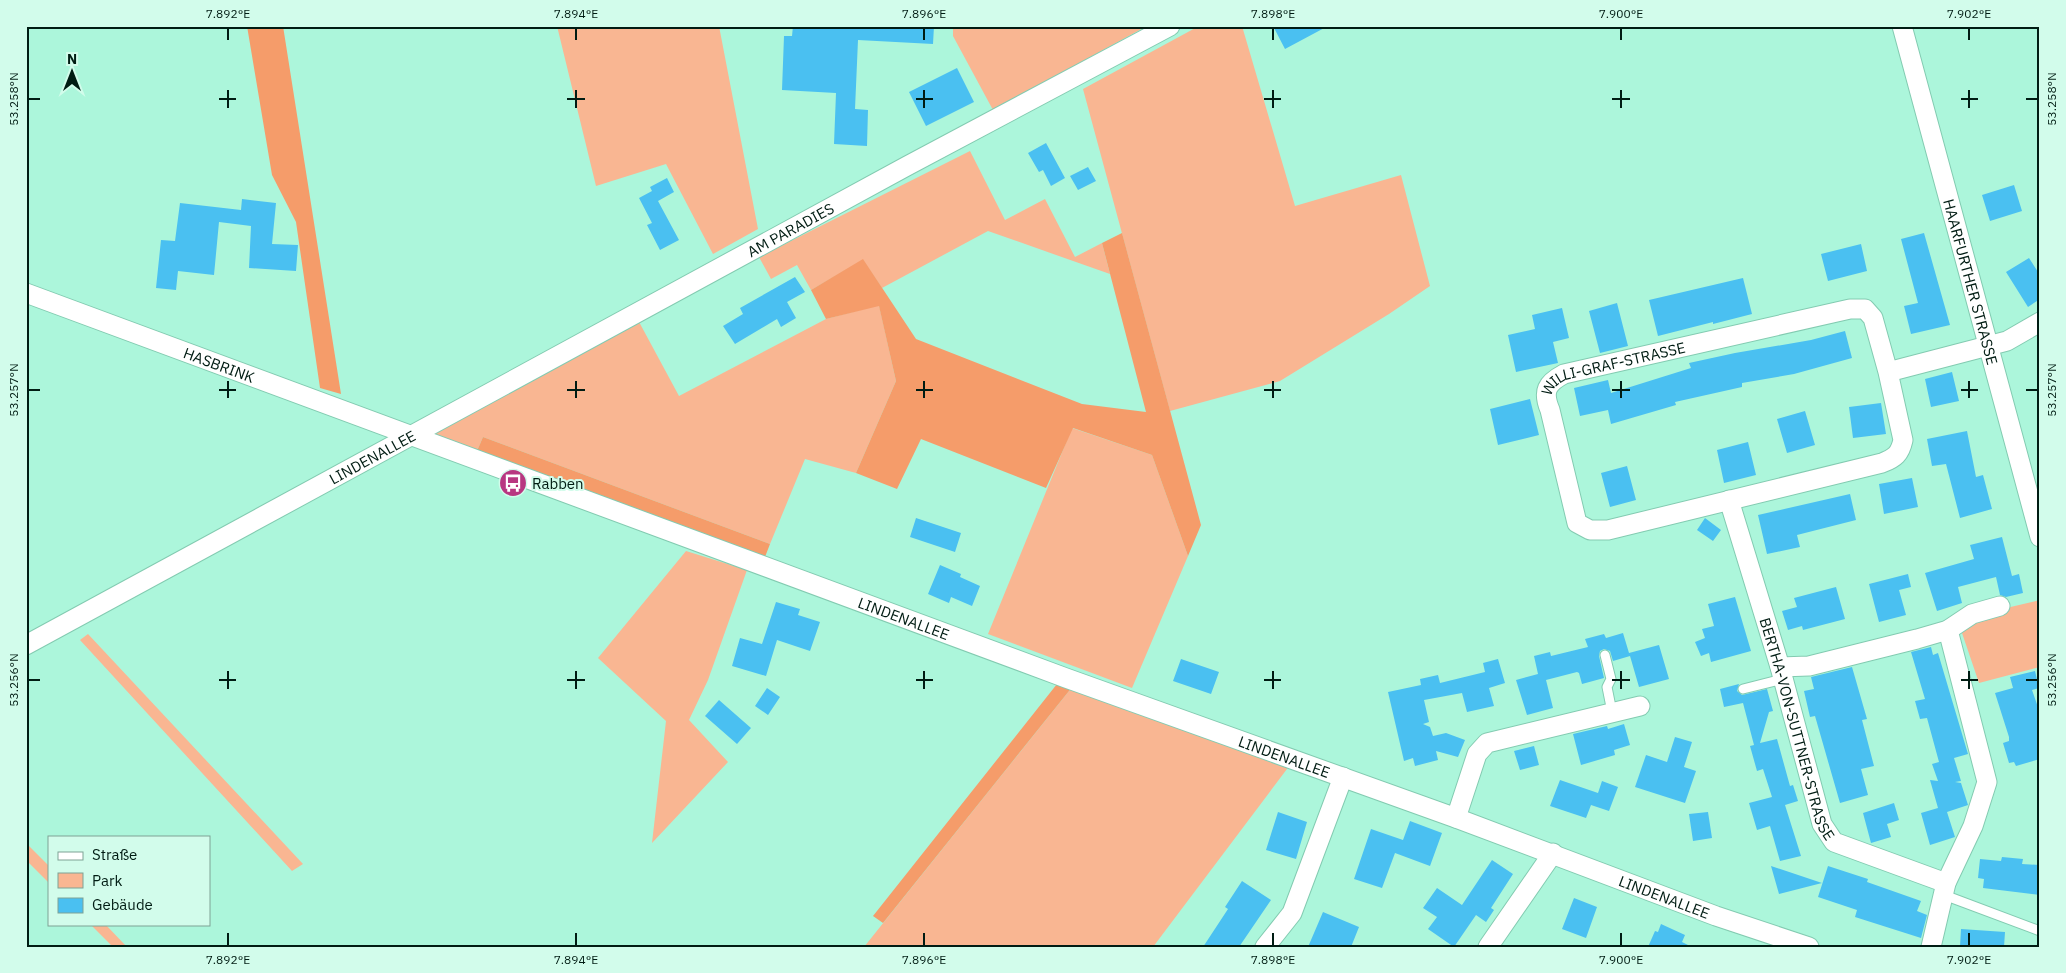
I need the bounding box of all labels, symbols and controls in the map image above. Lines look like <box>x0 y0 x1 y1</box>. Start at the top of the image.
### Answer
text: 7.892°E <box>206 6 250 21</box>
text: 7.894°E <box>554 6 598 21</box>
text: 7.896°E <box>902 6 946 21</box>
text: 7.898°E <box>1251 6 1295 21</box>
text: 7.900°E <box>1599 6 1643 21</box>
text: 7.902°E <box>1947 6 1991 21</box>
north arrow <box>48 48 98 98</box>
text: N <box>67 50 77 68</box>
text: 53.258°N <box>6 72 21 126</box>
text: 53.258°N <box>2044 72 2059 126</box>
street label: HAARFURTHER STRASSE <box>1940 197 2003 367</box>
street label: AM PARADIES <box>744 198 837 261</box>
street label: WILLI-GRAF-STRASSE <box>1536 337 1687 398</box>
street label: HASBRINK <box>181 343 258 387</box>
text: 53.257°N <box>6 363 21 417</box>
text: 53.257°N <box>2044 363 2059 417</box>
street label: LINDENALLEE <box>326 426 419 488</box>
bus stop icon: Rabben <box>498 468 528 498</box>
place label: Rabben <box>532 474 584 493</box>
street label: LINDENALLEE <box>856 592 952 643</box>
street label: BERTHA-VON-SUTTNER-STRASSE <box>1756 615 1840 844</box>
text: 53.256°N <box>6 653 21 707</box>
text: 53.256°N <box>2044 653 2059 707</box>
street label: LINDENALLEE <box>1236 731 1333 782</box>
legend <box>48 836 210 926</box>
text: Straße <box>92 845 137 864</box>
text: Park <box>92 871 122 890</box>
street label: LINDENALLEE <box>1616 871 1712 922</box>
text: Gebäude <box>92 895 153 914</box>
text: 7.892°E <box>206 952 250 967</box>
text: 7.894°E <box>554 952 598 967</box>
text: 7.896°E <box>902 952 946 967</box>
text: 7.898°E <box>1251 952 1295 967</box>
text: 7.900°E <box>1599 952 1643 967</box>
text: 7.902°E <box>1947 952 1991 967</box>

